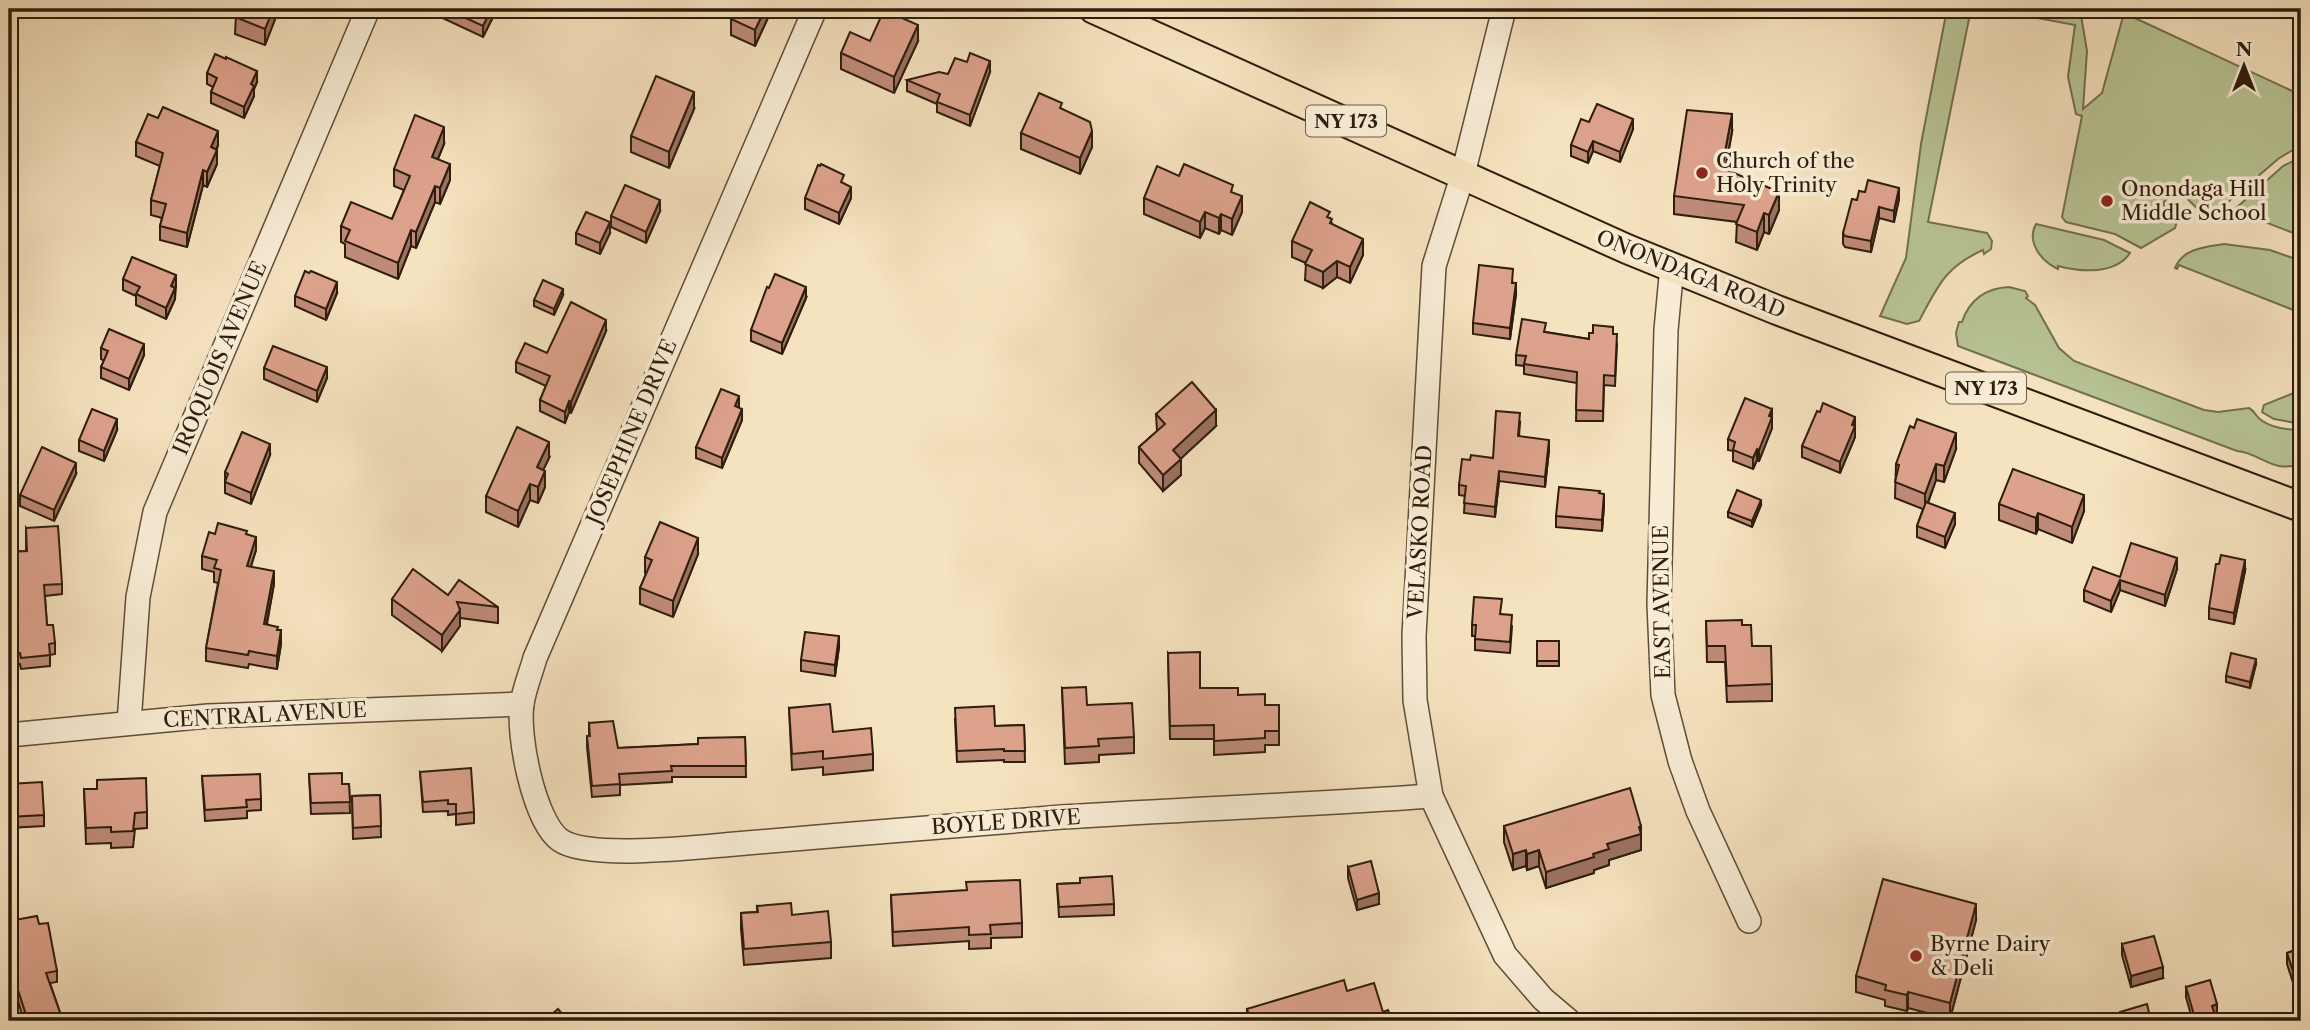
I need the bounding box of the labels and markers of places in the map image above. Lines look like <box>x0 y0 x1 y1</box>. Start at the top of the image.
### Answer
place label: Church of the Holy Trinity <box>1716 148 1855 197</box>
marker: Church of the Holy Trinity <box>1694 165 1710 181</box>
place label: Onondaga Hill Middle School <box>2121 176 2267 225</box>
marker: Onondaga Hill Middle School <box>2099 193 2115 209</box>
place label: Byrne Dairy & Deli <box>1930 931 2051 980</box>
marker: Byrne Dairy & Deli <box>1908 948 1924 964</box>

